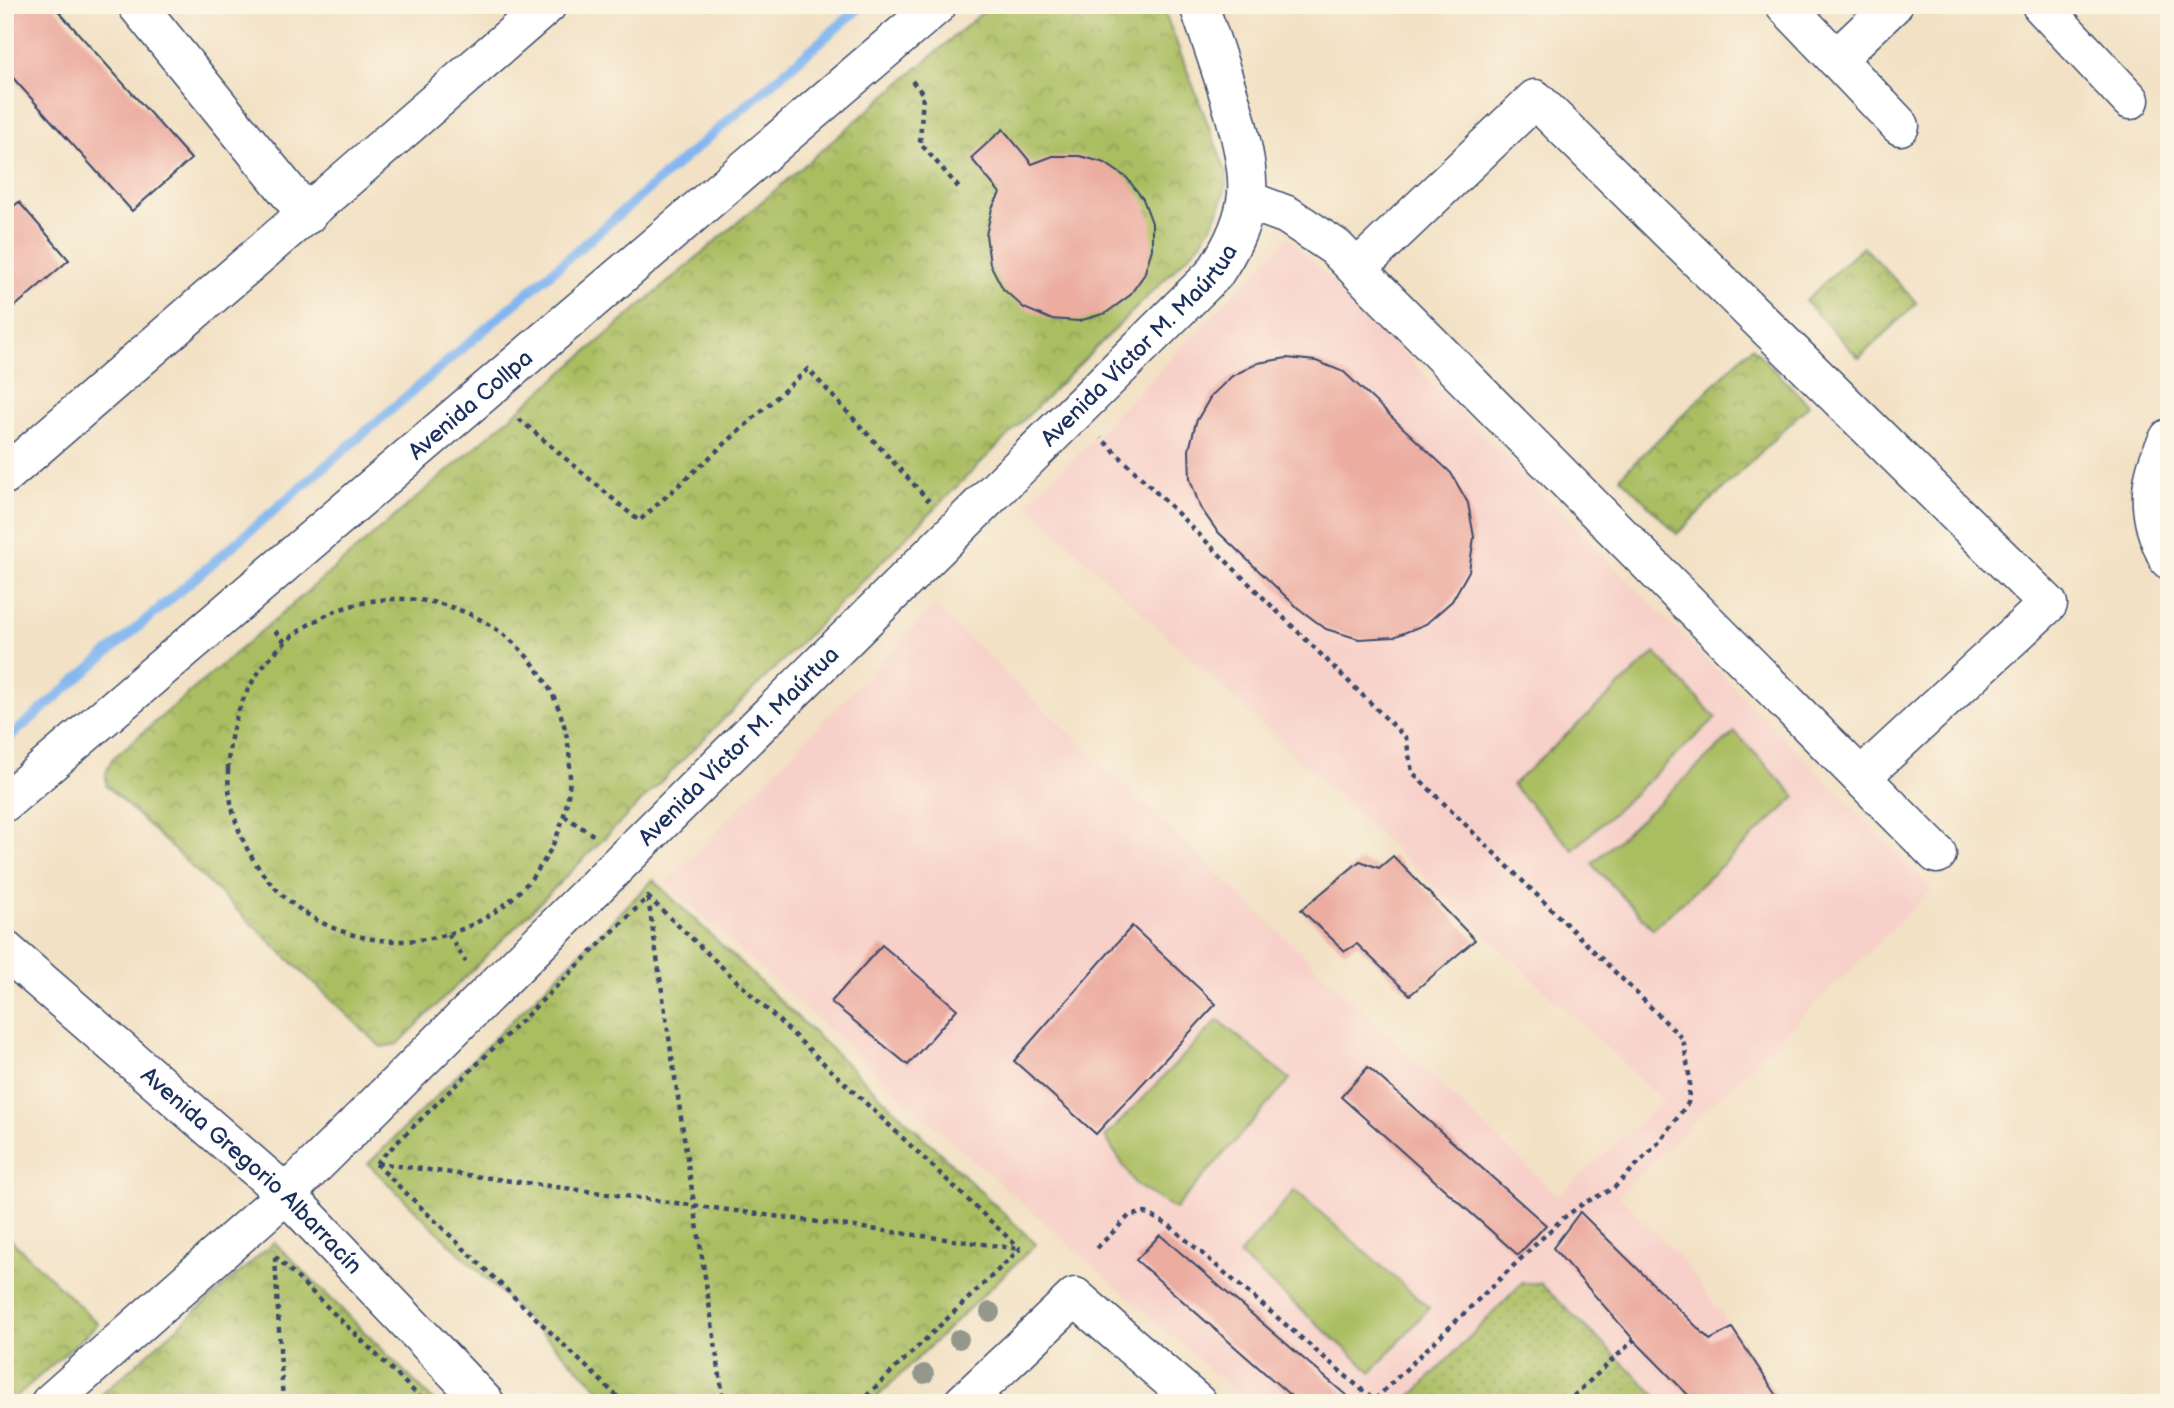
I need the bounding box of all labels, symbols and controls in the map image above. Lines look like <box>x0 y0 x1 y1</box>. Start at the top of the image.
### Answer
street label: Avenida Víctor M. Maúrtua <box>1035 240 1244 453</box>
street label: Avenida Collpa <box>403 344 539 466</box>
street label: Avenida Víctor M. Maúrtua <box>633 641 845 852</box>
street label: Avenida Gregorio Albarracín <box>135 1062 368 1280</box>

